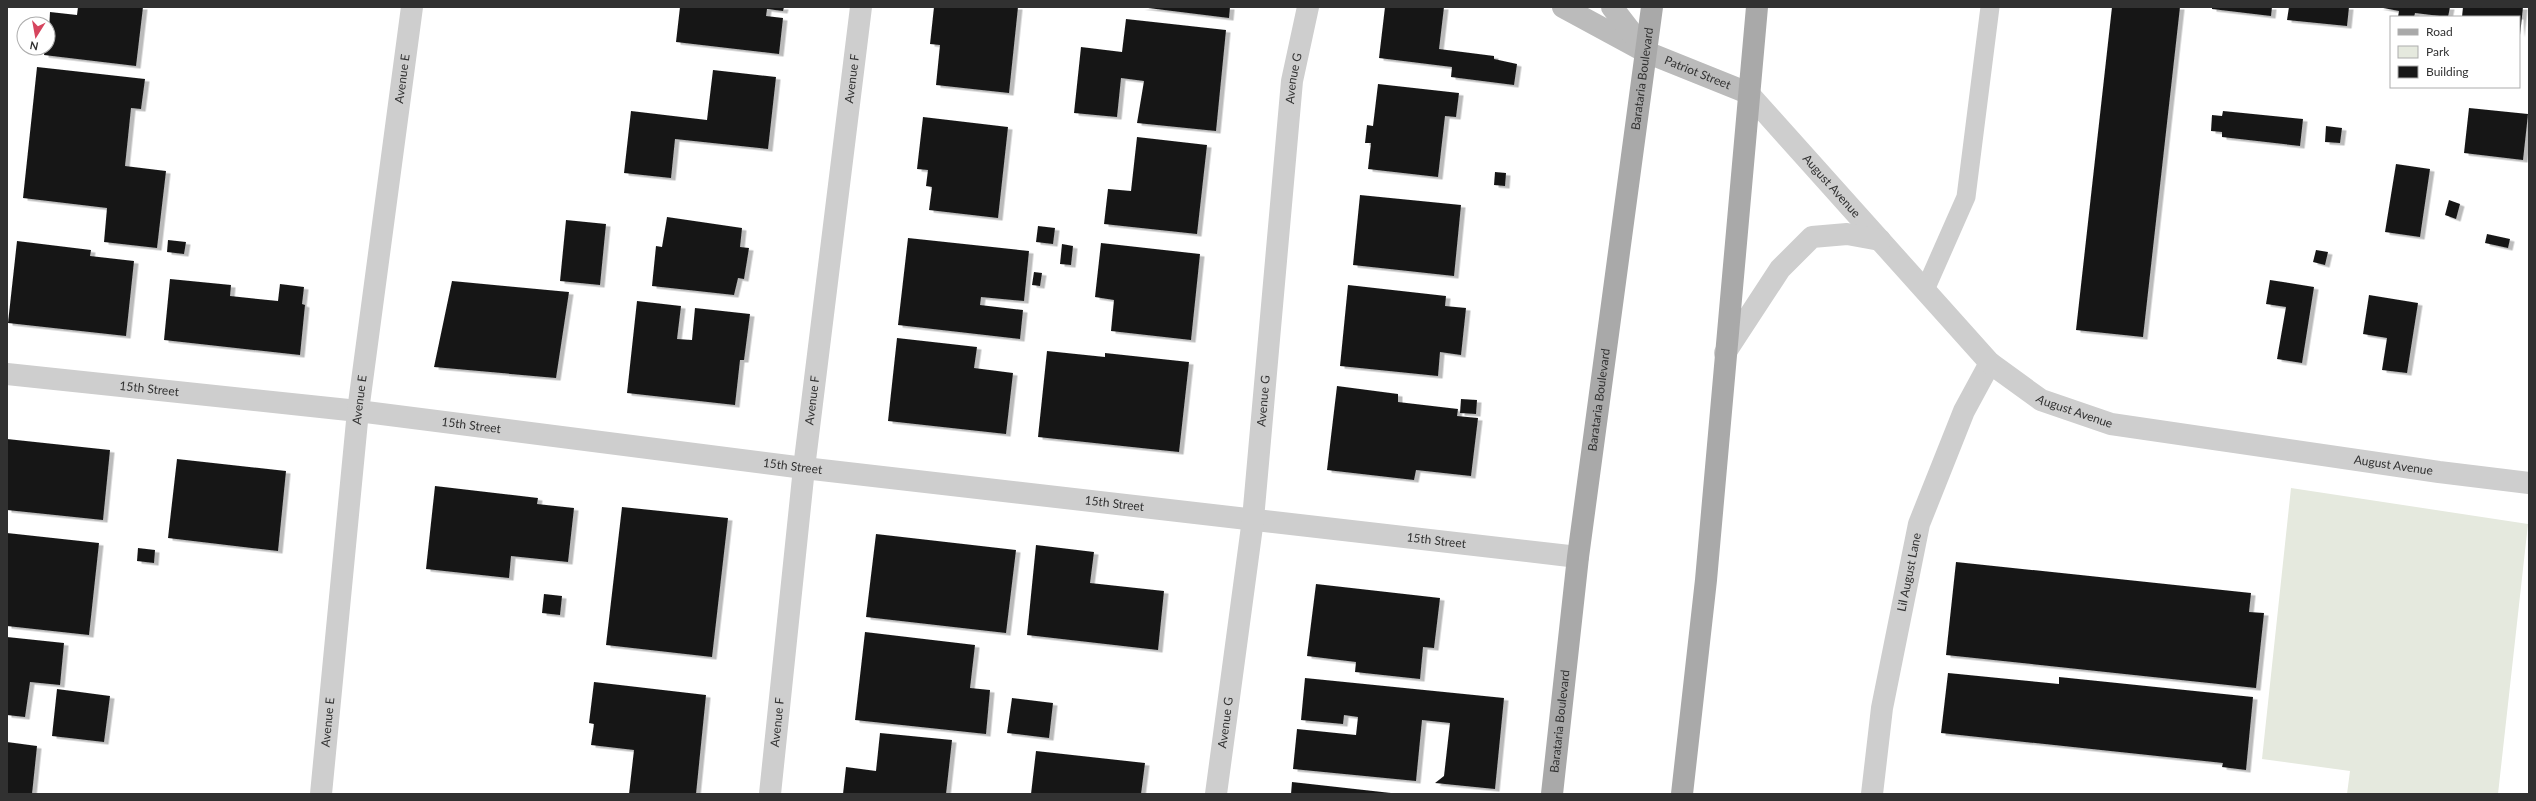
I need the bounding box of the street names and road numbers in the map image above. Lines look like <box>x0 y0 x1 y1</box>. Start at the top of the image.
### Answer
street label: Barataria Boulevard <box>1628 26 1656 131</box>
street label: Avenue G <box>1282 51 1305 105</box>
street label: Patriot Street <box>1662 52 1734 93</box>
street label: Avenue E <box>391 53 413 104</box>
street label: Avenue F <box>841 53 862 104</box>
street label: August Avenue <box>1800 151 1864 220</box>
street label: Barataria Boulevard <box>1584 347 1613 452</box>
street label: Avenue E <box>349 374 370 425</box>
street label: Avenue F <box>801 374 822 426</box>
street label: Avenue G <box>1253 374 1273 427</box>
street label: 15th Street <box>119 378 180 399</box>
street label: August Avenue <box>2033 391 2115 431</box>
street label: 15th Street <box>441 414 502 436</box>
street label: August Avenue <box>2353 452 2434 478</box>
street label: 15th Street <box>762 455 824 477</box>
street label: 15th Street <box>1084 492 1146 514</box>
street label: 15th Street <box>1406 529 1467 551</box>
street label: Lil August Lane <box>1894 532 1924 613</box>
street label: Barataria Boulevard <box>1546 669 1573 774</box>
street label: Avenue G <box>1214 696 1236 749</box>
street label: Avenue E <box>318 697 337 748</box>
street label: Avenue F <box>767 697 787 748</box>

